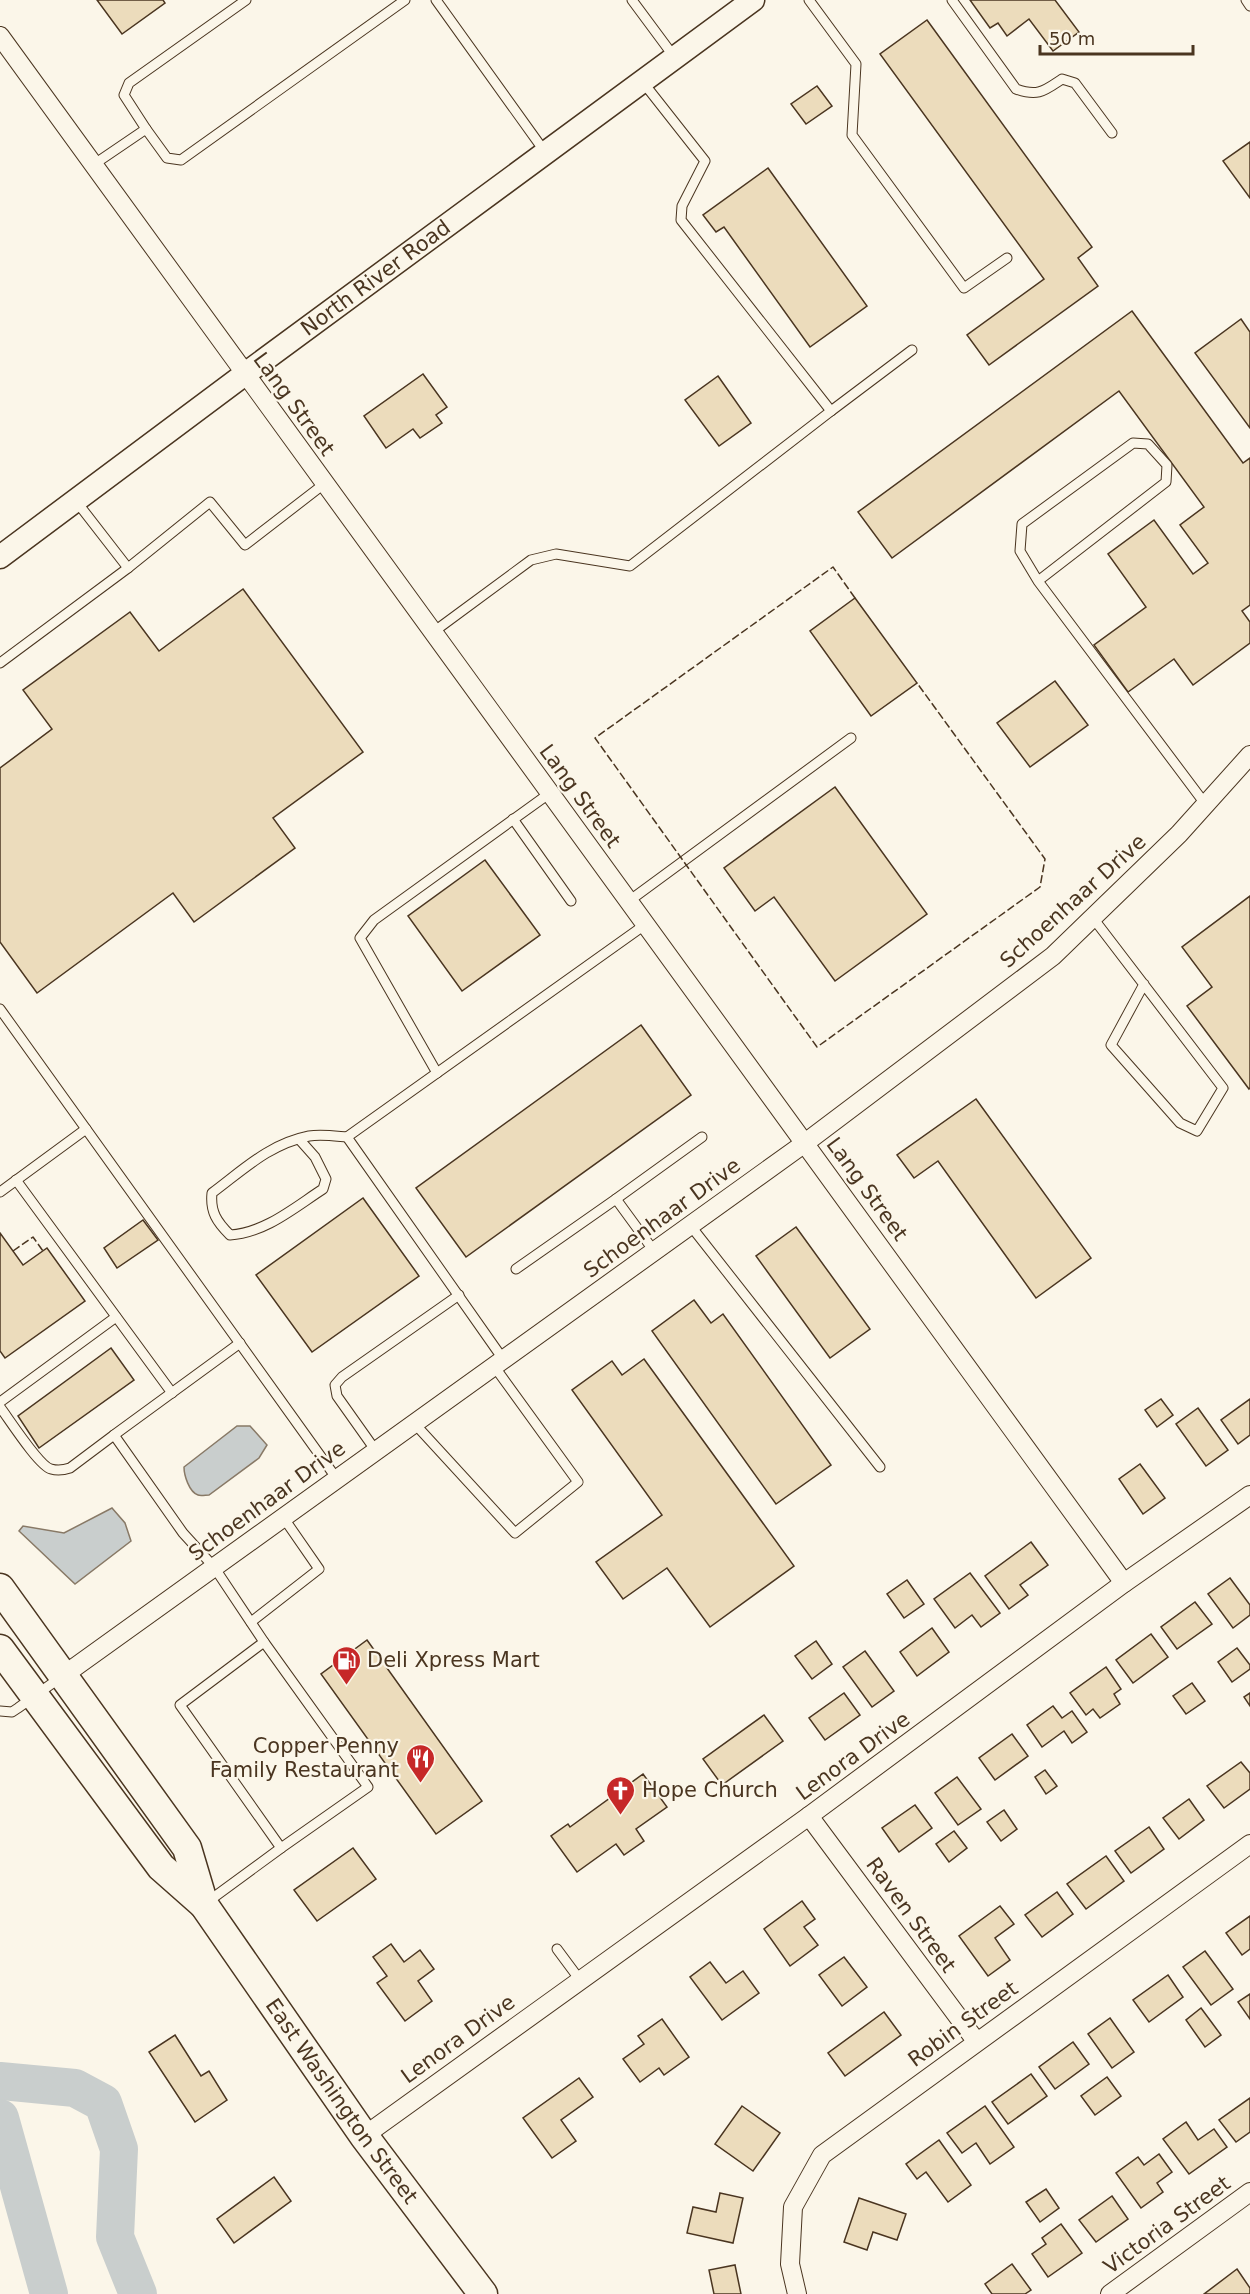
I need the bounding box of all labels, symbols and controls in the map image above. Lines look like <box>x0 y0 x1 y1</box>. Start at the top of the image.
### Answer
scale bar <box>1040 18 1193 56</box>
text: 50 m <box>1049 28 1095 49</box>
street label: North River Road <box>296 215 455 341</box>
street label: Lang Street <box>249 348 339 460</box>
street label: Lang Street <box>535 740 625 852</box>
street label: Schoenhaar Drive <box>995 829 1151 973</box>
street label: Lang Street <box>822 1133 912 1245</box>
street label: Schoenhaar Drive <box>579 1153 745 1283</box>
street label: Schoenhaar Drive <box>184 1436 350 1566</box>
fuel station icon: Deli Xpress Mart <box>330 1644 362 1686</box>
place label: Deli Xpress Mart <box>367 1648 540 1672</box>
street label: Lenora Drive <box>792 1707 914 1805</box>
place label: Copper Penny Family Restaurant <box>210 1734 399 1782</box>
restaurant icon: Copper Penny Family Restaurant <box>404 1742 436 1784</box>
church icon: Hope Church <box>605 1774 637 1816</box>
place label: Hope Church <box>642 1778 778 1802</box>
street label: Raven Street <box>861 1853 961 1977</box>
street label: Robin Street <box>904 1976 1022 2072</box>
street label: Lenora Drive <box>397 1990 519 2088</box>
street label: East Washington Street <box>261 1994 423 2208</box>
street label: Victoria Street <box>1099 2171 1235 2279</box>

